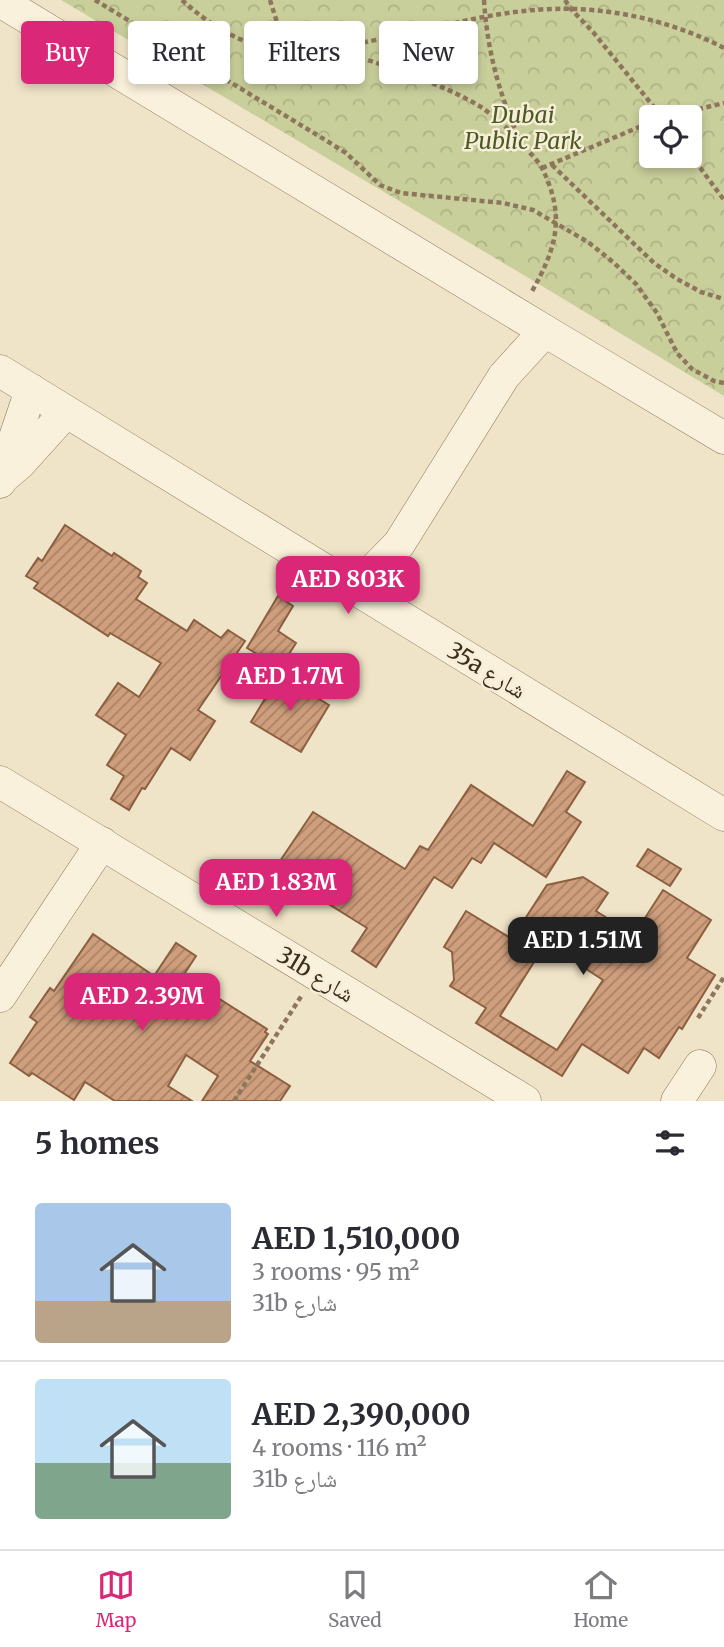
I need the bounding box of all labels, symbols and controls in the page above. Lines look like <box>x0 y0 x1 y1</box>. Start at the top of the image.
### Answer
chip: Buy <box>21 21 114 84</box>
chip: Rent <box>128 21 230 84</box>
chip: Filters <box>244 21 365 84</box>
chip: New <box>379 21 478 84</box>
park label: Dubai Public Park <box>464 100 582 155</box>
map controls <box>639 105 702 168</box>
button: locate <box>639 105 702 168</box>
pin: AED 803K <box>276 556 420 616</box>
text: AED 803K <box>292 564 404 593</box>
street label: 35a شارع <box>442 635 532 706</box>
pin: AED 1.7M <box>218 654 362 713</box>
text: AED 1.7M <box>237 661 343 690</box>
pin: AED 1.83M <box>196 860 356 919</box>
text: AED 1.83M <box>215 867 337 896</box>
pin: AED 1.51M <box>503 918 663 977</box>
text: AED 1.51M <box>524 925 642 954</box>
street label: 31b شارع <box>272 940 360 1009</box>
pin: AED 2.39M <box>62 974 222 1033</box>
text: AED 2.39M <box>80 981 204 1010</box>
text: 5 homes <box>35 1124 160 1162</box>
icon: filters <box>651 1124 689 1162</box>
text: AED 1,510,000 <box>252 1219 460 1257</box>
icon: home <box>91 1231 175 1315</box>
text: 3 rooms · 95 m² <box>252 1257 419 1286</box>
text: 31b شارع <box>252 1288 337 1317</box>
text: AED 2,390,000 <box>252 1395 471 1433</box>
icon: home <box>91 1407 175 1491</box>
text: 4 rooms · 116 m² <box>252 1433 427 1462</box>
text: 31b شارع <box>252 1464 337 1493</box>
tab: Map <box>96 1566 136 1632</box>
tab: Saved <box>328 1566 382 1632</box>
tab: Home <box>573 1566 628 1632</box>

